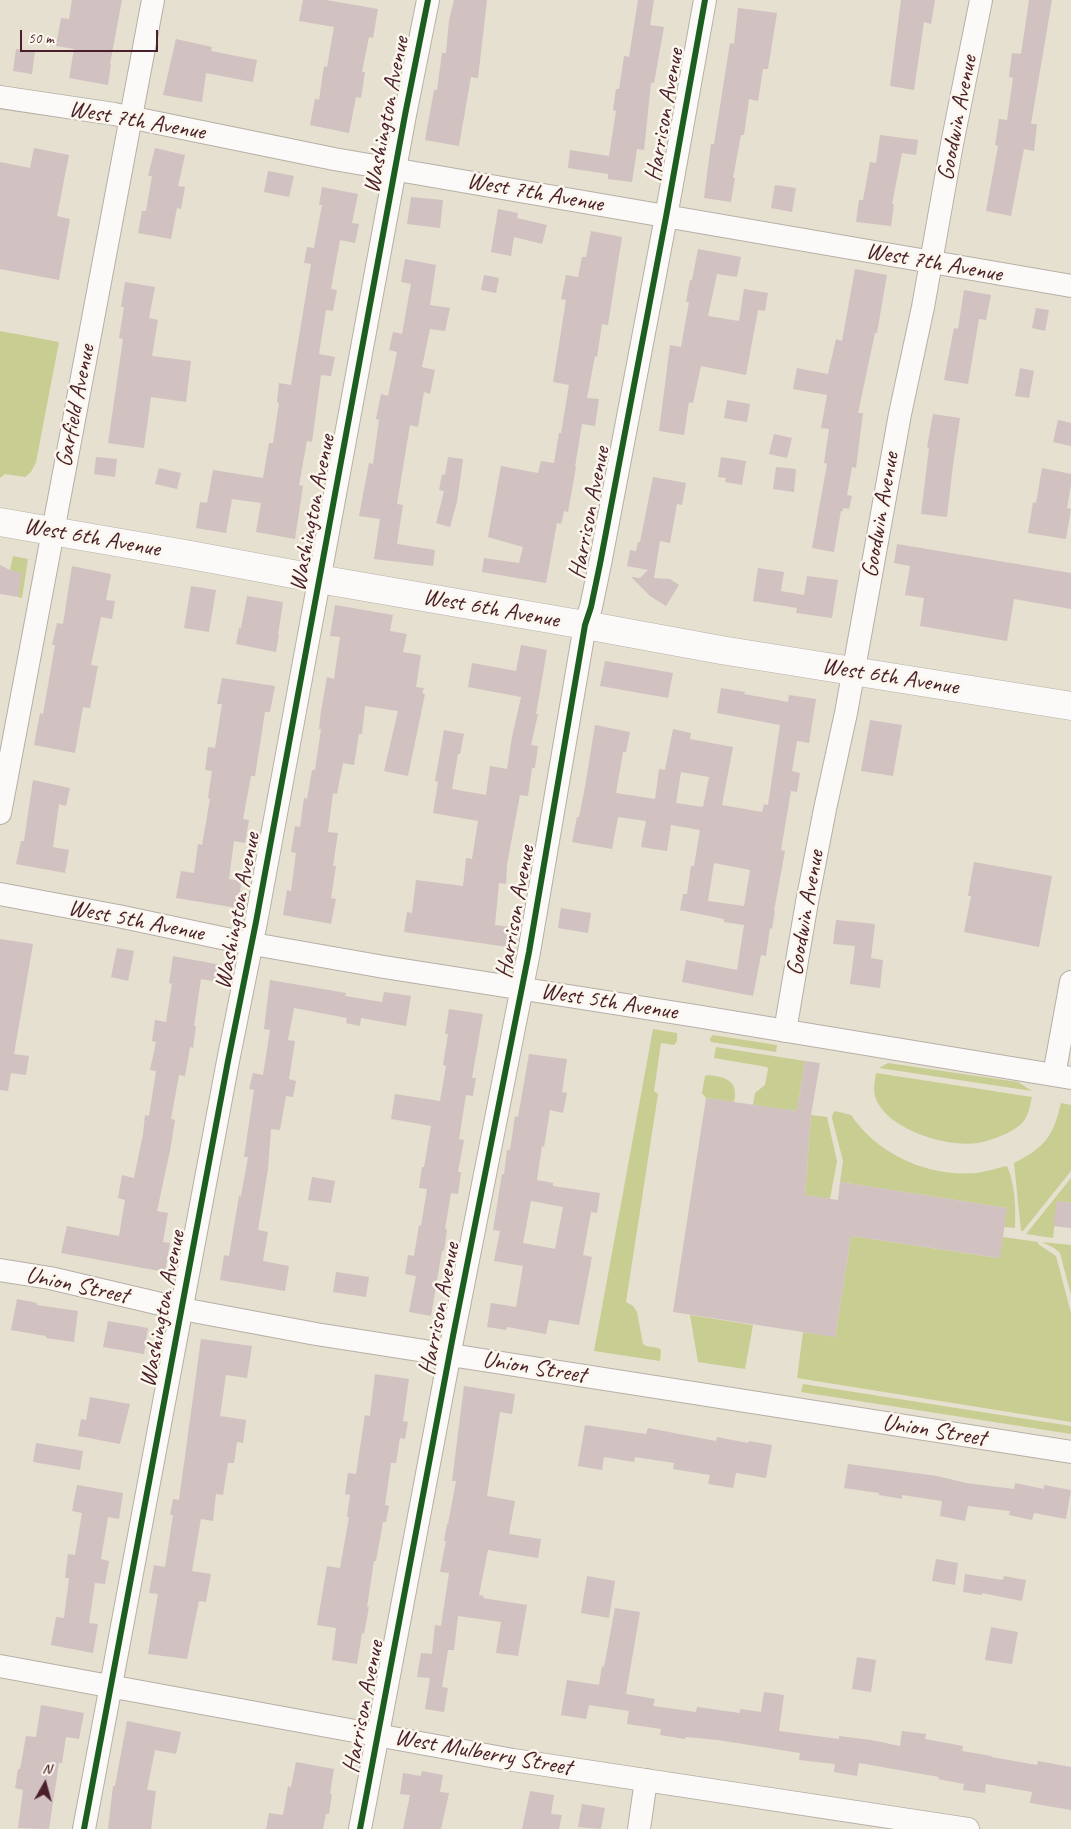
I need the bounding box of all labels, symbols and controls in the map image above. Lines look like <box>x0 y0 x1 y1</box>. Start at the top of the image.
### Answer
scale bar <box>22 20 160 52</box>
text: 50 m <box>28 29 54 48</box>
street label: Washington Avenue <box>358 34 416 196</box>
street label: Harrison Avenue <box>639 46 691 184</box>
street label: Goodwin Avenue <box>932 53 984 183</box>
street label: West 7th Avenue <box>67 95 207 147</box>
street label: West 7th Avenue <box>465 167 605 219</box>
street label: West 7th Avenue <box>864 237 1004 289</box>
street label: Garfield Avenue <box>50 342 102 470</box>
street label: Washington Avenue <box>284 432 342 594</box>
street label: Harrison Avenue <box>563 444 617 582</box>
street label: Goodwin Avenue <box>856 450 906 580</box>
street label: West 6th Avenue <box>22 512 162 564</box>
street label: West 6th Avenue <box>421 583 561 635</box>
street label: West 6th Avenue <box>820 652 960 702</box>
street label: Washington Avenue <box>209 830 267 992</box>
street label: Harrison Avenue <box>490 843 542 981</box>
street label: Goodwin Avenue <box>781 848 831 978</box>
street label: West 5th Avenue <box>66 894 206 948</box>
street label: West 5th Avenue <box>539 977 679 1027</box>
street label: Washington Avenue <box>134 1228 192 1390</box>
street label: Harrison Avenue <box>413 1240 467 1378</box>
street label: Union Street <box>23 1261 131 1311</box>
street label: Union Street <box>480 1346 588 1390</box>
street label: Union Street <box>880 1409 988 1453</box>
street label: Harrison Avenue <box>337 1638 391 1776</box>
street label: West Mulberry Street <box>392 1723 574 1783</box>
north arrow <box>20 1759 70 1809</box>
text: N <box>42 1760 52 1778</box>

